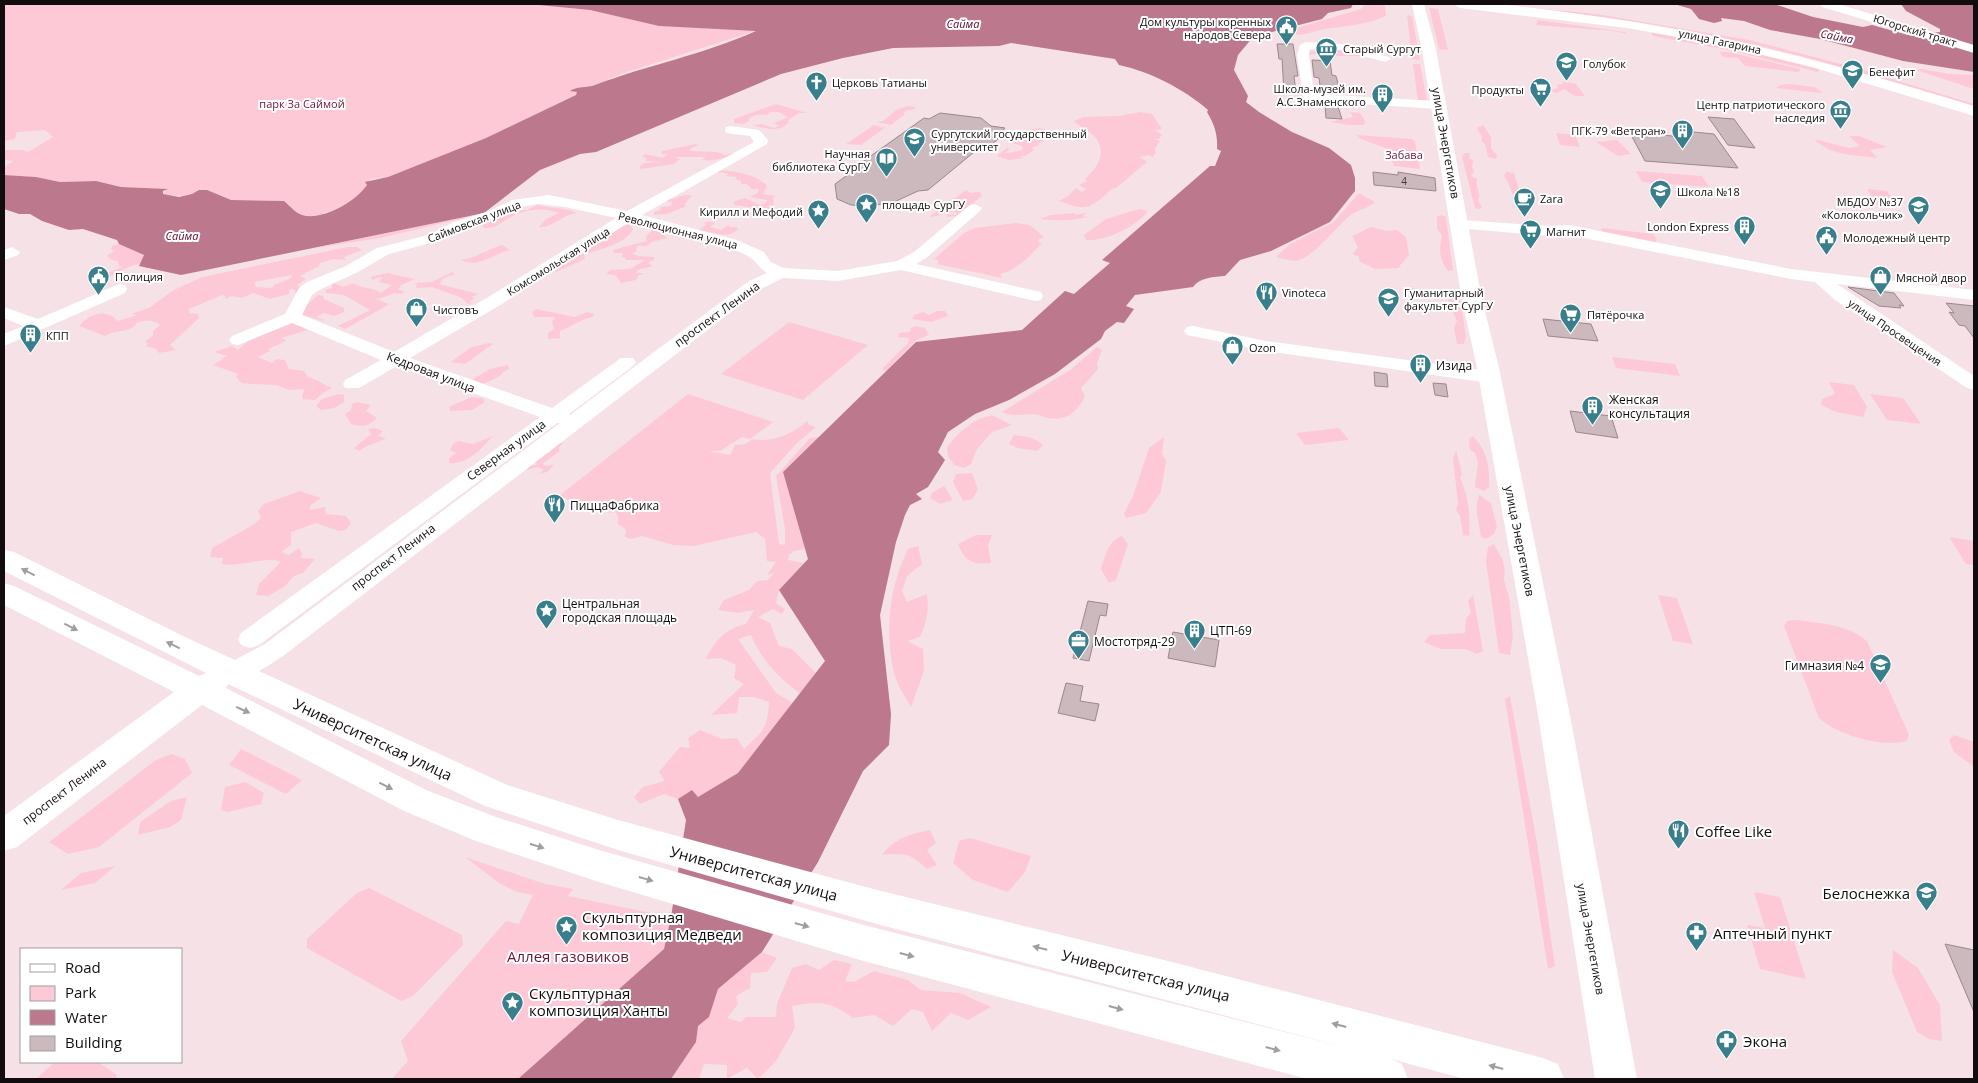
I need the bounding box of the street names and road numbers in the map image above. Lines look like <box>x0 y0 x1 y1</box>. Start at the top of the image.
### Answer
street label: Югорский тракт <box>1872 10 1958 50</box>
street label: улица Гагарина <box>1677 25 1763 57</box>
street label: улица Энергетиков <box>1428 86 1464 200</box>
street label: Саймовская улица <box>425 196 523 246</box>
street label: Революционная улица <box>617 208 739 252</box>
street label: Комсомольская улица <box>504 223 612 299</box>
street label: проспект Ленина <box>671 277 763 351</box>
street label: улица Просвещения <box>1845 295 1945 369</box>
street label: Кедровая улица <box>384 347 478 397</box>
street label: Северная улица <box>463 416 549 484</box>
street label: улица Энергетиков <box>1501 484 1539 598</box>
street label: проспект Ленина <box>347 520 439 594</box>
street label: Университетская улица <box>291 693 455 785</box>
street label: проспект Ленина <box>18 754 110 828</box>
street label: Университетская улица <box>668 841 840 905</box>
street label: улица Энергетиков <box>1573 882 1609 996</box>
street label: Университетская улица <box>1060 944 1232 1006</box>

